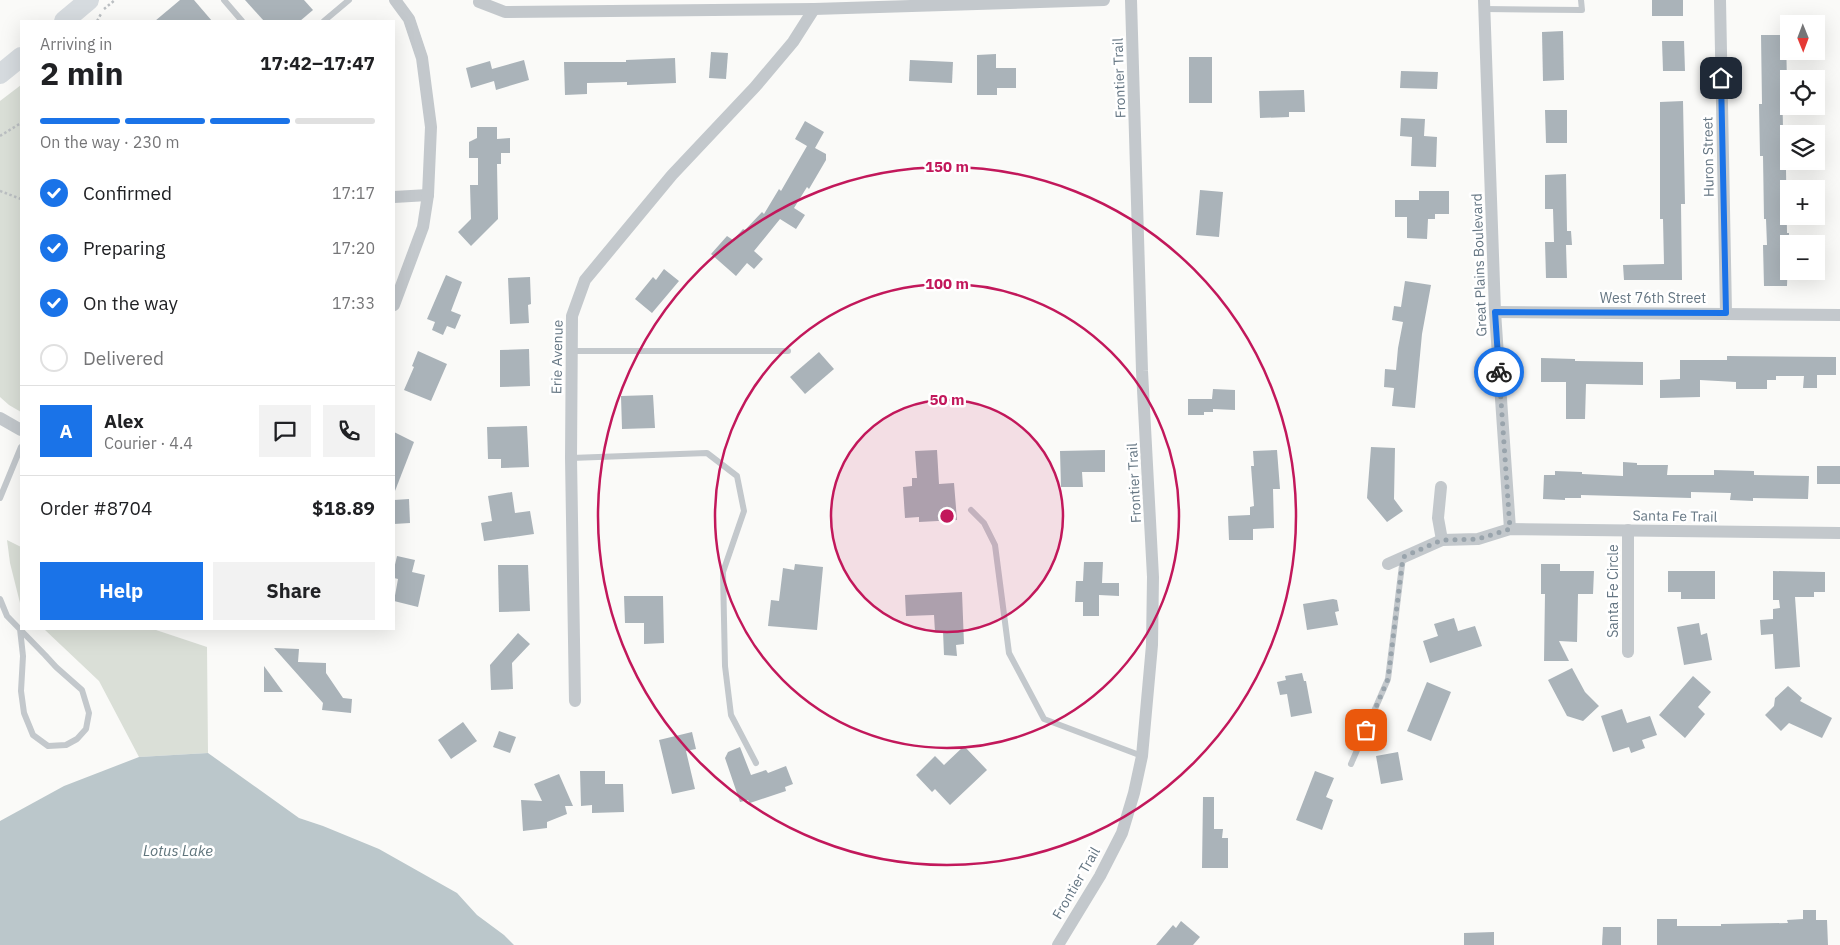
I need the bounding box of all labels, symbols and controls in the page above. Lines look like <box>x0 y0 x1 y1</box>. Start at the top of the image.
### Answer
north arrow <box>1780 15 1825 60</box>
map controls <box>1780 15 1825 280</box>
text: Arriving in <box>40 34 112 54</box>
street label: Frontier Trail <box>1109 37 1129 118</box>
text: 17:42–17:47 <box>260 51 375 75</box>
text: 2 min <box>40 52 124 94</box>
pin <box>1700 57 1742 99</box>
icon: home <box>1707 64 1735 92</box>
button: locate <box>1780 70 1825 115</box>
street label: Huron Street <box>1698 117 1718 197</box>
button: layers <box>1780 125 1825 170</box>
text: On the way · 230 m <box>40 132 179 152</box>
text: 150 m <box>925 157 969 176</box>
icon: check <box>40 179 68 207</box>
button: + <box>1780 180 1825 225</box>
text: Confirmed <box>83 181 172 205</box>
text: 17:17 <box>332 183 375 203</box>
street label: Great Plains Boulevard <box>1468 193 1490 337</box>
icon: check <box>40 234 68 262</box>
button: − <box>1780 235 1825 280</box>
text: Preparing <box>83 236 165 260</box>
text: 17:20 <box>332 238 375 258</box>
text: 100 m <box>925 274 969 293</box>
icon: check <box>40 289 68 317</box>
street label: West 76th Street <box>1600 289 1706 307</box>
text: On the way <box>83 291 178 315</box>
text: 17:33 <box>332 293 375 313</box>
street label: Erie Avenue <box>547 319 567 394</box>
text: Delivered <box>83 346 164 370</box>
courier <box>1474 347 1524 397</box>
icon: bike <box>1485 358 1513 386</box>
text: 50 m <box>930 390 964 409</box>
button: chat <box>259 405 311 457</box>
button: phone <box>323 405 375 457</box>
text: Alex <box>104 409 144 433</box>
text: A <box>59 419 73 443</box>
text: Courier · 4.4 <box>104 433 193 453</box>
street label: Frontier Trail <box>1123 442 1145 524</box>
text: Order #8704 <box>40 496 152 520</box>
text: $18.89 <box>312 496 375 520</box>
street label: Santa Fe Trail <box>1632 506 1718 526</box>
centre of rings <box>938 507 956 525</box>
street label: Santa Fe Circle <box>1604 544 1622 638</box>
button: Help <box>40 562 203 620</box>
button: Share <box>213 562 375 620</box>
pin <box>1345 709 1387 751</box>
icon: bag <box>1352 716 1380 744</box>
water label: Lotus Lake <box>143 841 213 860</box>
street label: Frontier Trail <box>1048 844 1104 922</box>

